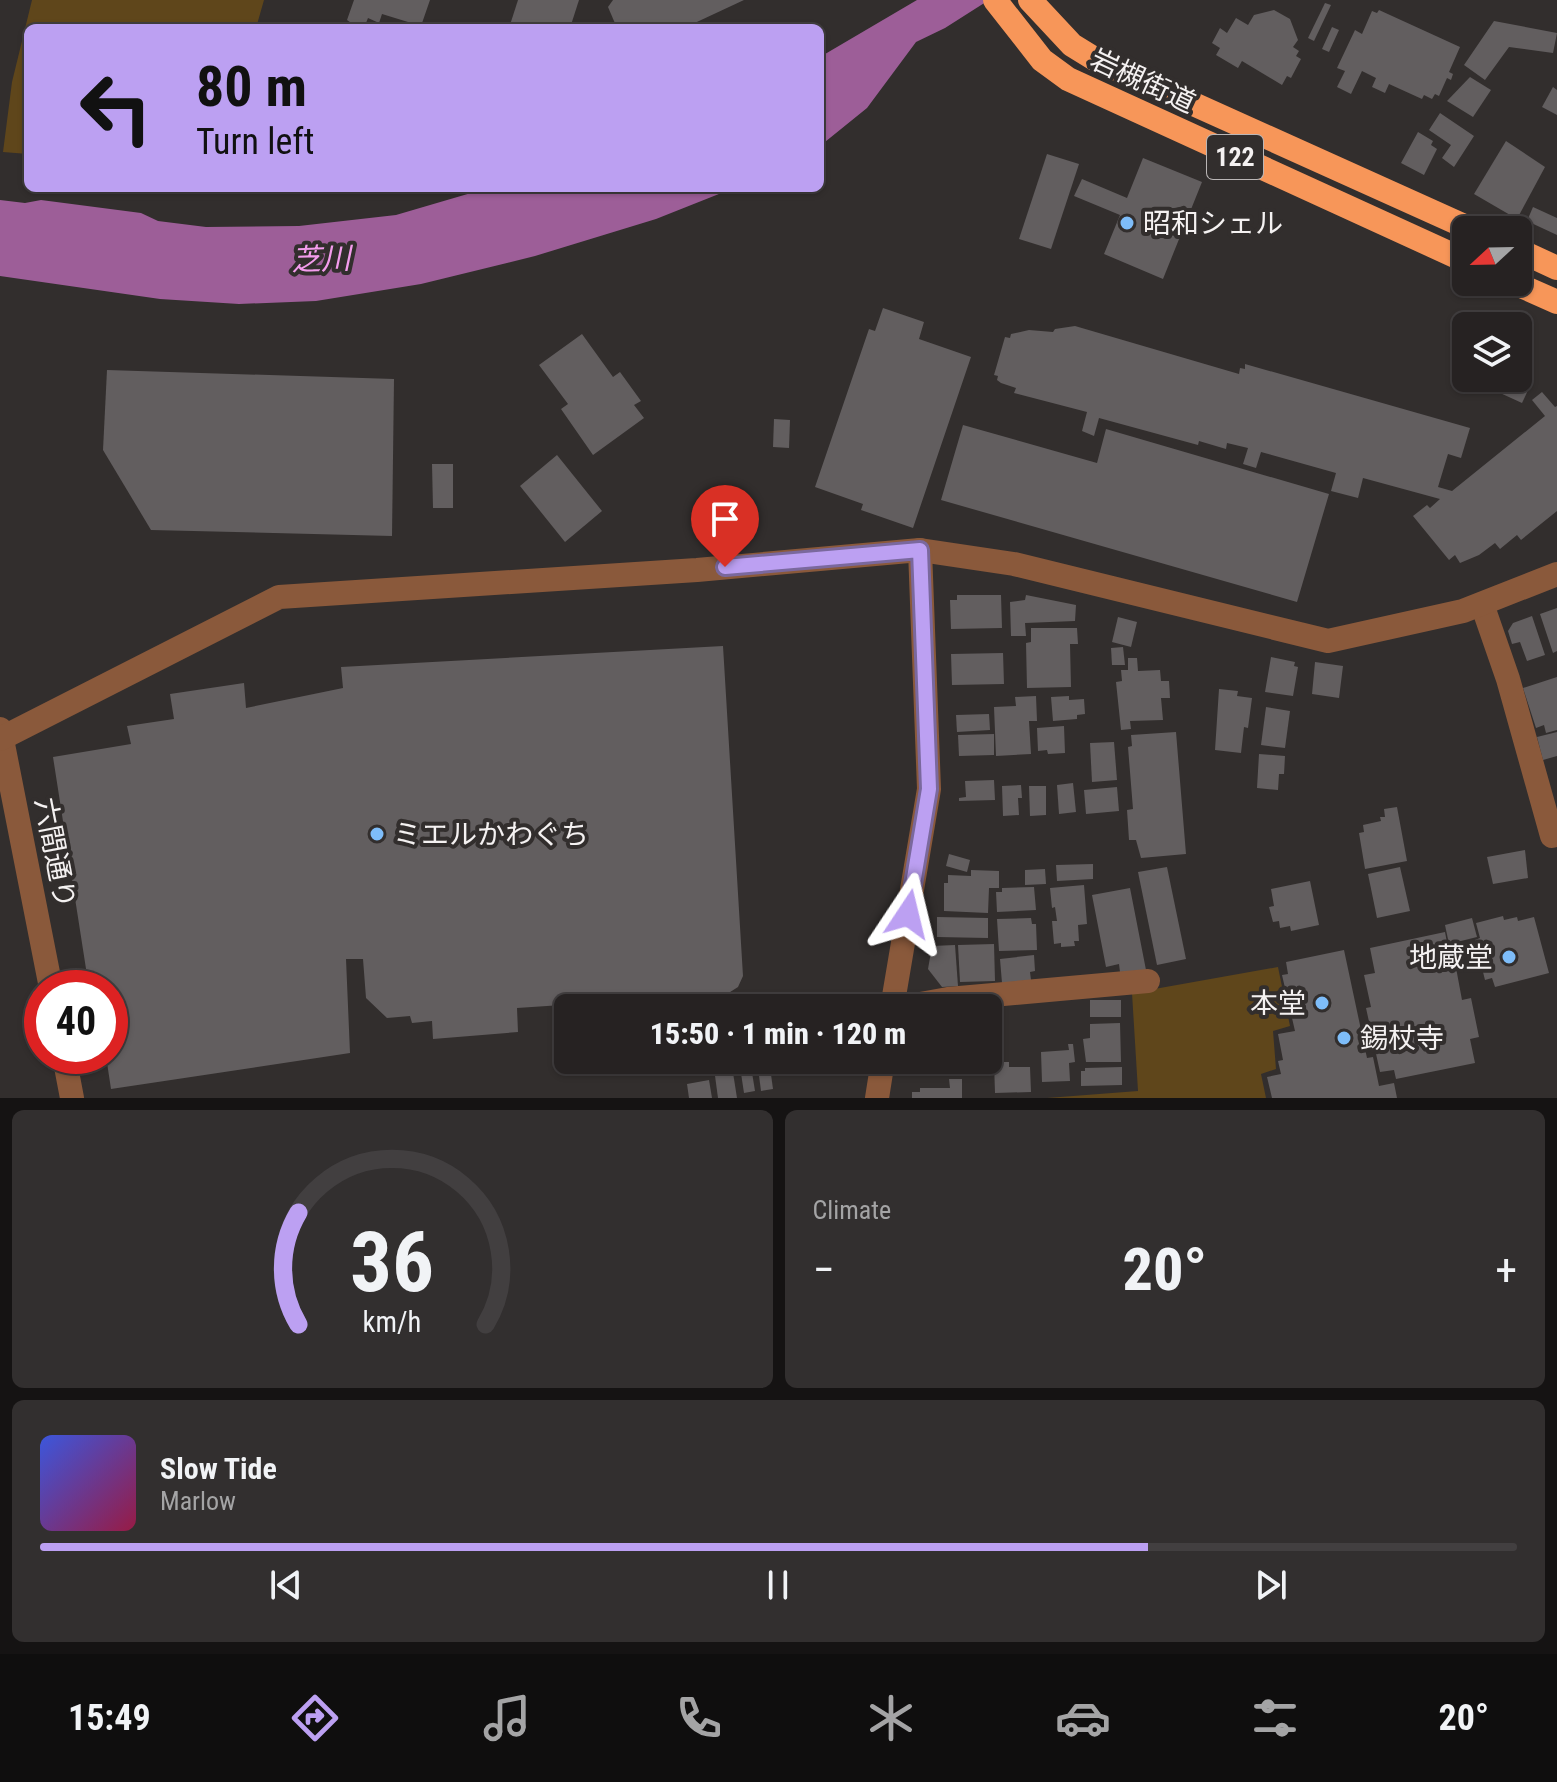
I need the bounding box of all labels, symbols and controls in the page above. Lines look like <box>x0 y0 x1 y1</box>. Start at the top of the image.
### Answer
street label: 岩槻街道 <box>1085 42 1201 120</box>
text: 80 m <box>196 54 307 120</box>
icon: left <box>64 56 168 160</box>
text: Turn left <box>196 121 314 163</box>
road number: 122 <box>1207 135 1263 179</box>
place label: 昭和シェル <box>1143 207 1283 240</box>
marker: 昭和シェル <box>1118 214 1136 232</box>
north arrow <box>1452 216 1532 296</box>
map controls <box>1452 216 1532 392</box>
water label: 芝川 <box>290 240 355 278</box>
button: layers <box>1452 312 1532 392</box>
pin <box>691 485 759 567</box>
icon: arrive <box>703 497 747 541</box>
street label: 六間通り <box>28 795 82 911</box>
place label: ミエルかわぐち <box>393 818 589 851</box>
marker: ミエルかわぐち <box>368 825 386 843</box>
position arrow <box>866 872 950 956</box>
place label: 地蔵堂 <box>1409 941 1493 974</box>
marker: 地蔵堂 <box>1500 948 1518 966</box>
speed limit sign: 40 <box>24 970 128 1074</box>
place label: 本堂 <box>1250 987 1306 1020</box>
marker: 本堂 <box>1313 994 1331 1012</box>
text: 15:50 · 1 min · 120 m <box>650 1016 906 1051</box>
place label: 錫杖寺 <box>1360 1022 1444 1055</box>
marker: 錫杖寺 <box>1335 1029 1353 1047</box>
text: Climate <box>813 1195 891 1225</box>
text: 36 <box>350 1214 434 1311</box>
text: 20° <box>1123 1234 1207 1305</box>
text: − <box>813 1244 835 1296</box>
text: + <box>1495 1244 1517 1296</box>
text: km/h <box>363 1305 422 1339</box>
text: Slow Tide <box>160 1451 277 1486</box>
text: Marlow <box>160 1486 236 1516</box>
icon: previous <box>264 1563 308 1607</box>
icon: pause <box>756 1563 800 1607</box>
icon: next <box>1249 1563 1293 1607</box>
icon: directions <box>287 1690 343 1746</box>
icon: music <box>479 1690 535 1746</box>
icon: phone <box>671 1690 727 1746</box>
icon: climate <box>863 1690 919 1746</box>
icon: car <box>1055 1690 1111 1746</box>
icon: filters <box>1247 1690 1303 1746</box>
text: 15:49 <box>68 1697 151 1739</box>
text: 20° <box>1439 1697 1489 1739</box>

